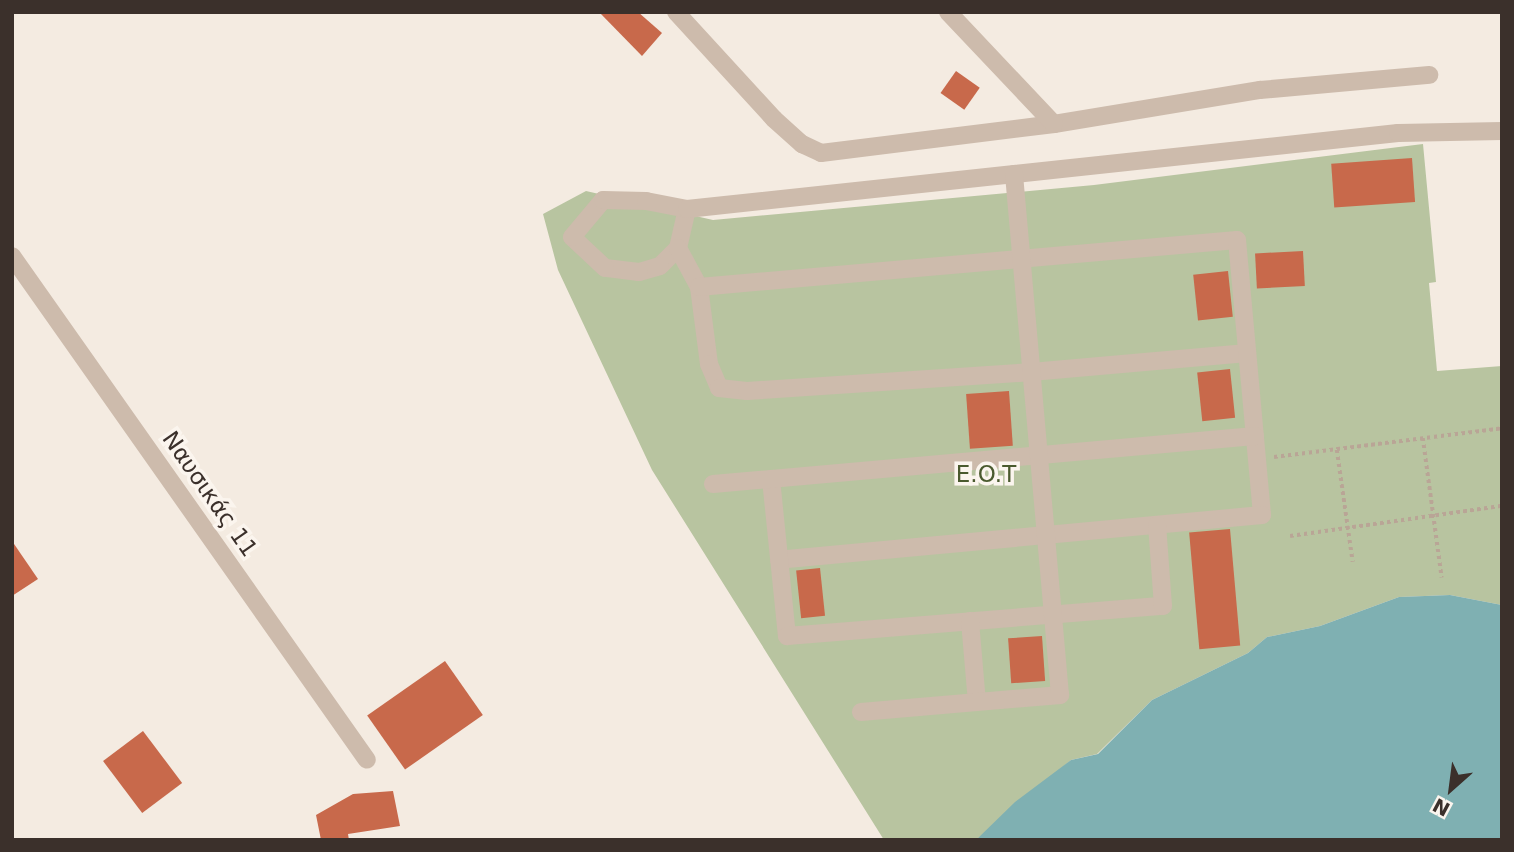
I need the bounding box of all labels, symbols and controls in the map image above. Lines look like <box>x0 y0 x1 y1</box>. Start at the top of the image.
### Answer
street label: Ναυσικάς 11 <box>157 426 263 562</box>
park label: E.O.T <box>956 460 1016 488</box>
north arrow <box>1416 754 1486 824</box>
text: N <box>1429 794 1453 821</box>

